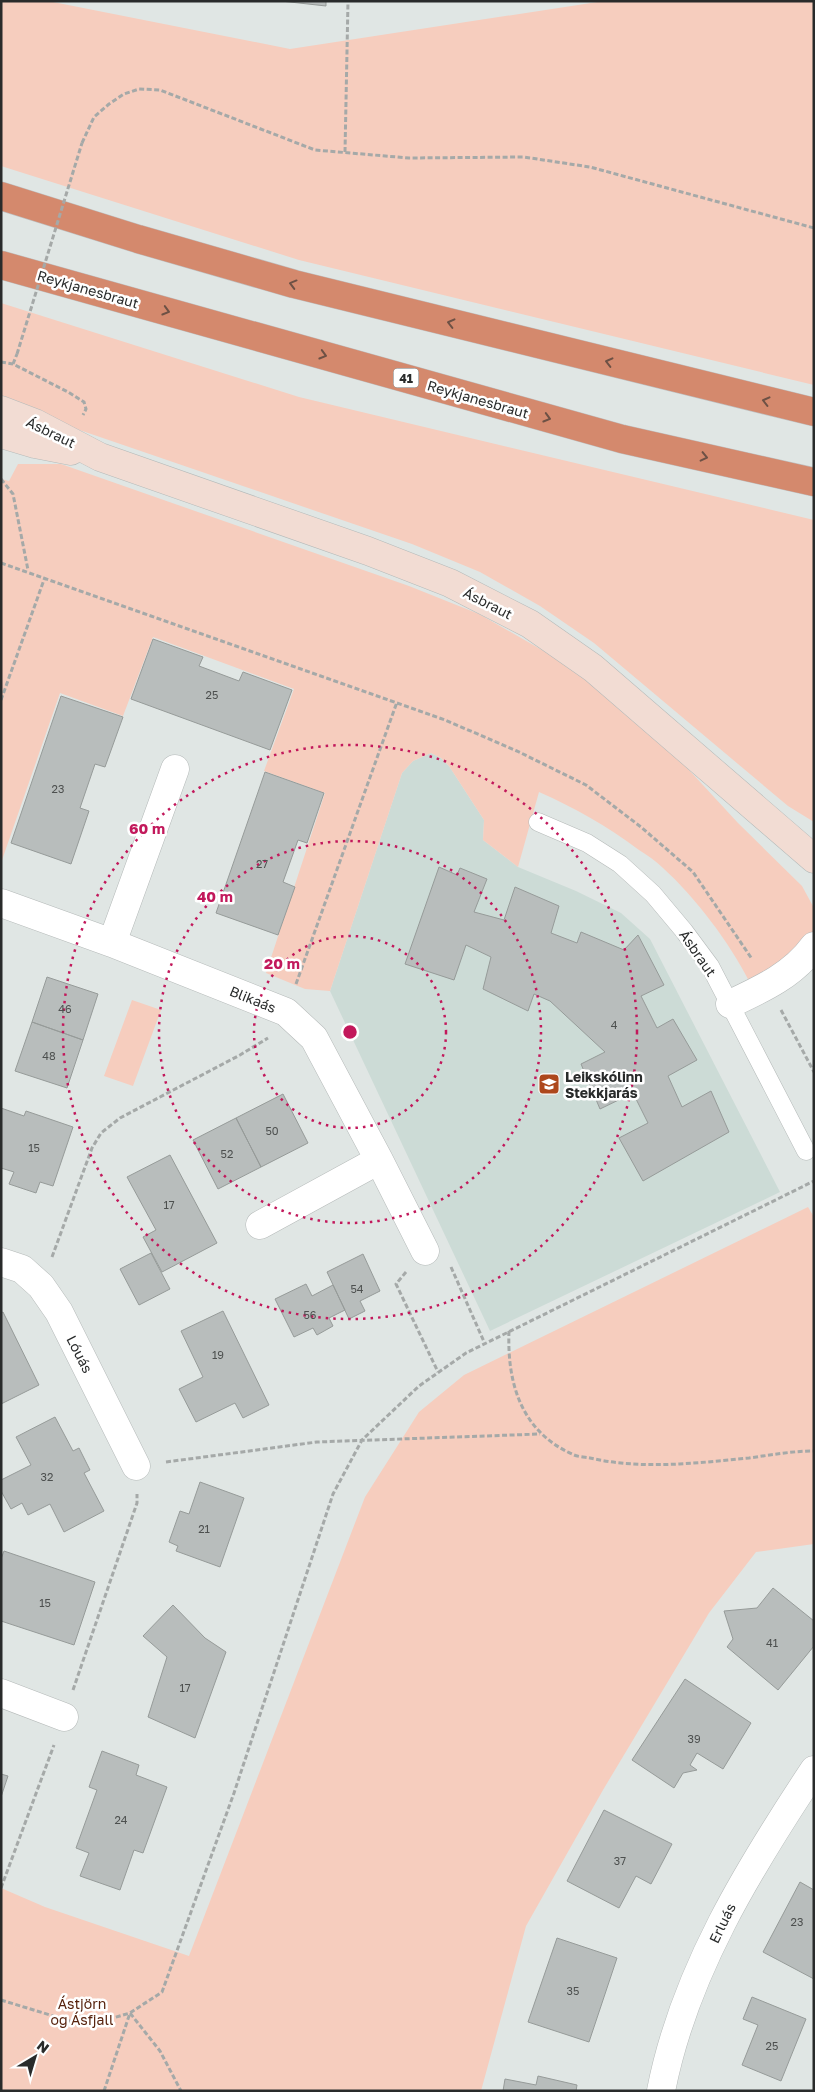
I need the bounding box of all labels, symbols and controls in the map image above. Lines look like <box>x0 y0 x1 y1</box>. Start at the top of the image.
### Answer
street label: Reykjanesbraut <box>35 266 141 312</box>
one-way arrow <box>289 279 298 290</box>
one-way arrow <box>162 306 170 316</box>
one-way arrow <box>446 318 455 329</box>
one-way arrow <box>318 349 327 360</box>
one-way arrow <box>604 357 613 368</box>
road number: 41 <box>394 368 418 388</box>
street label: Reykjanesbraut <box>425 376 531 422</box>
one-way arrow <box>762 396 771 407</box>
one-way arrow <box>542 412 550 422</box>
street label: Ásbraut <box>24 413 78 451</box>
one-way arrow <box>700 451 709 462</box>
street label: Ásbraut <box>461 583 515 623</box>
house number: 25 <box>206 688 218 701</box>
house number: 23 <box>52 782 64 795</box>
text: 60 m <box>129 819 165 837</box>
house number: 27 <box>256 857 268 870</box>
text: 40 m <box>197 887 233 905</box>
street label: Ásbraut <box>676 927 720 979</box>
text: 20 m <box>264 954 300 972</box>
street label: Blikaás <box>227 982 279 1016</box>
house number: 46 <box>58 1002 72 1015</box>
house number: 4 <box>611 1018 618 1031</box>
centre of rings <box>341 1023 359 1041</box>
house number: 48 <box>42 1049 56 1062</box>
place label: Leikskólinn Stekkjarás <box>565 1068 643 1101</box>
school or university icon: Leikskólinn Stekkjarás <box>537 1072 561 1096</box>
house number: 50 <box>265 1124 279 1137</box>
house number: 15 <box>28 1141 40 1154</box>
house number: 52 <box>221 1147 233 1160</box>
house number: 17 <box>163 1198 175 1211</box>
house number: 54 <box>350 1282 364 1295</box>
house number: 56 <box>303 1308 317 1321</box>
street label: Lóuás <box>63 1332 97 1376</box>
house number: 19 <box>212 1348 224 1361</box>
house number: 32 <box>41 1470 53 1483</box>
house number: 21 <box>198 1522 210 1535</box>
house number: 15 <box>39 1596 51 1609</box>
house number: 41 <box>766 1636 778 1649</box>
house number: 17 <box>179 1681 191 1694</box>
house number: 39 <box>687 1732 701 1745</box>
house number: 24 <box>114 1813 128 1826</box>
house number: 37 <box>614 1854 626 1867</box>
street label: Erluás <box>705 1900 739 1946</box>
house number: 23 <box>791 1915 803 1928</box>
house number: 35 <box>567 1984 579 1997</box>
park label: Ástjörn og Ásfjall <box>51 1995 113 2028</box>
north arrow <box>10 2032 60 2082</box>
text: N <box>34 2036 53 2056</box>
house number: 25 <box>766 2039 778 2052</box>

